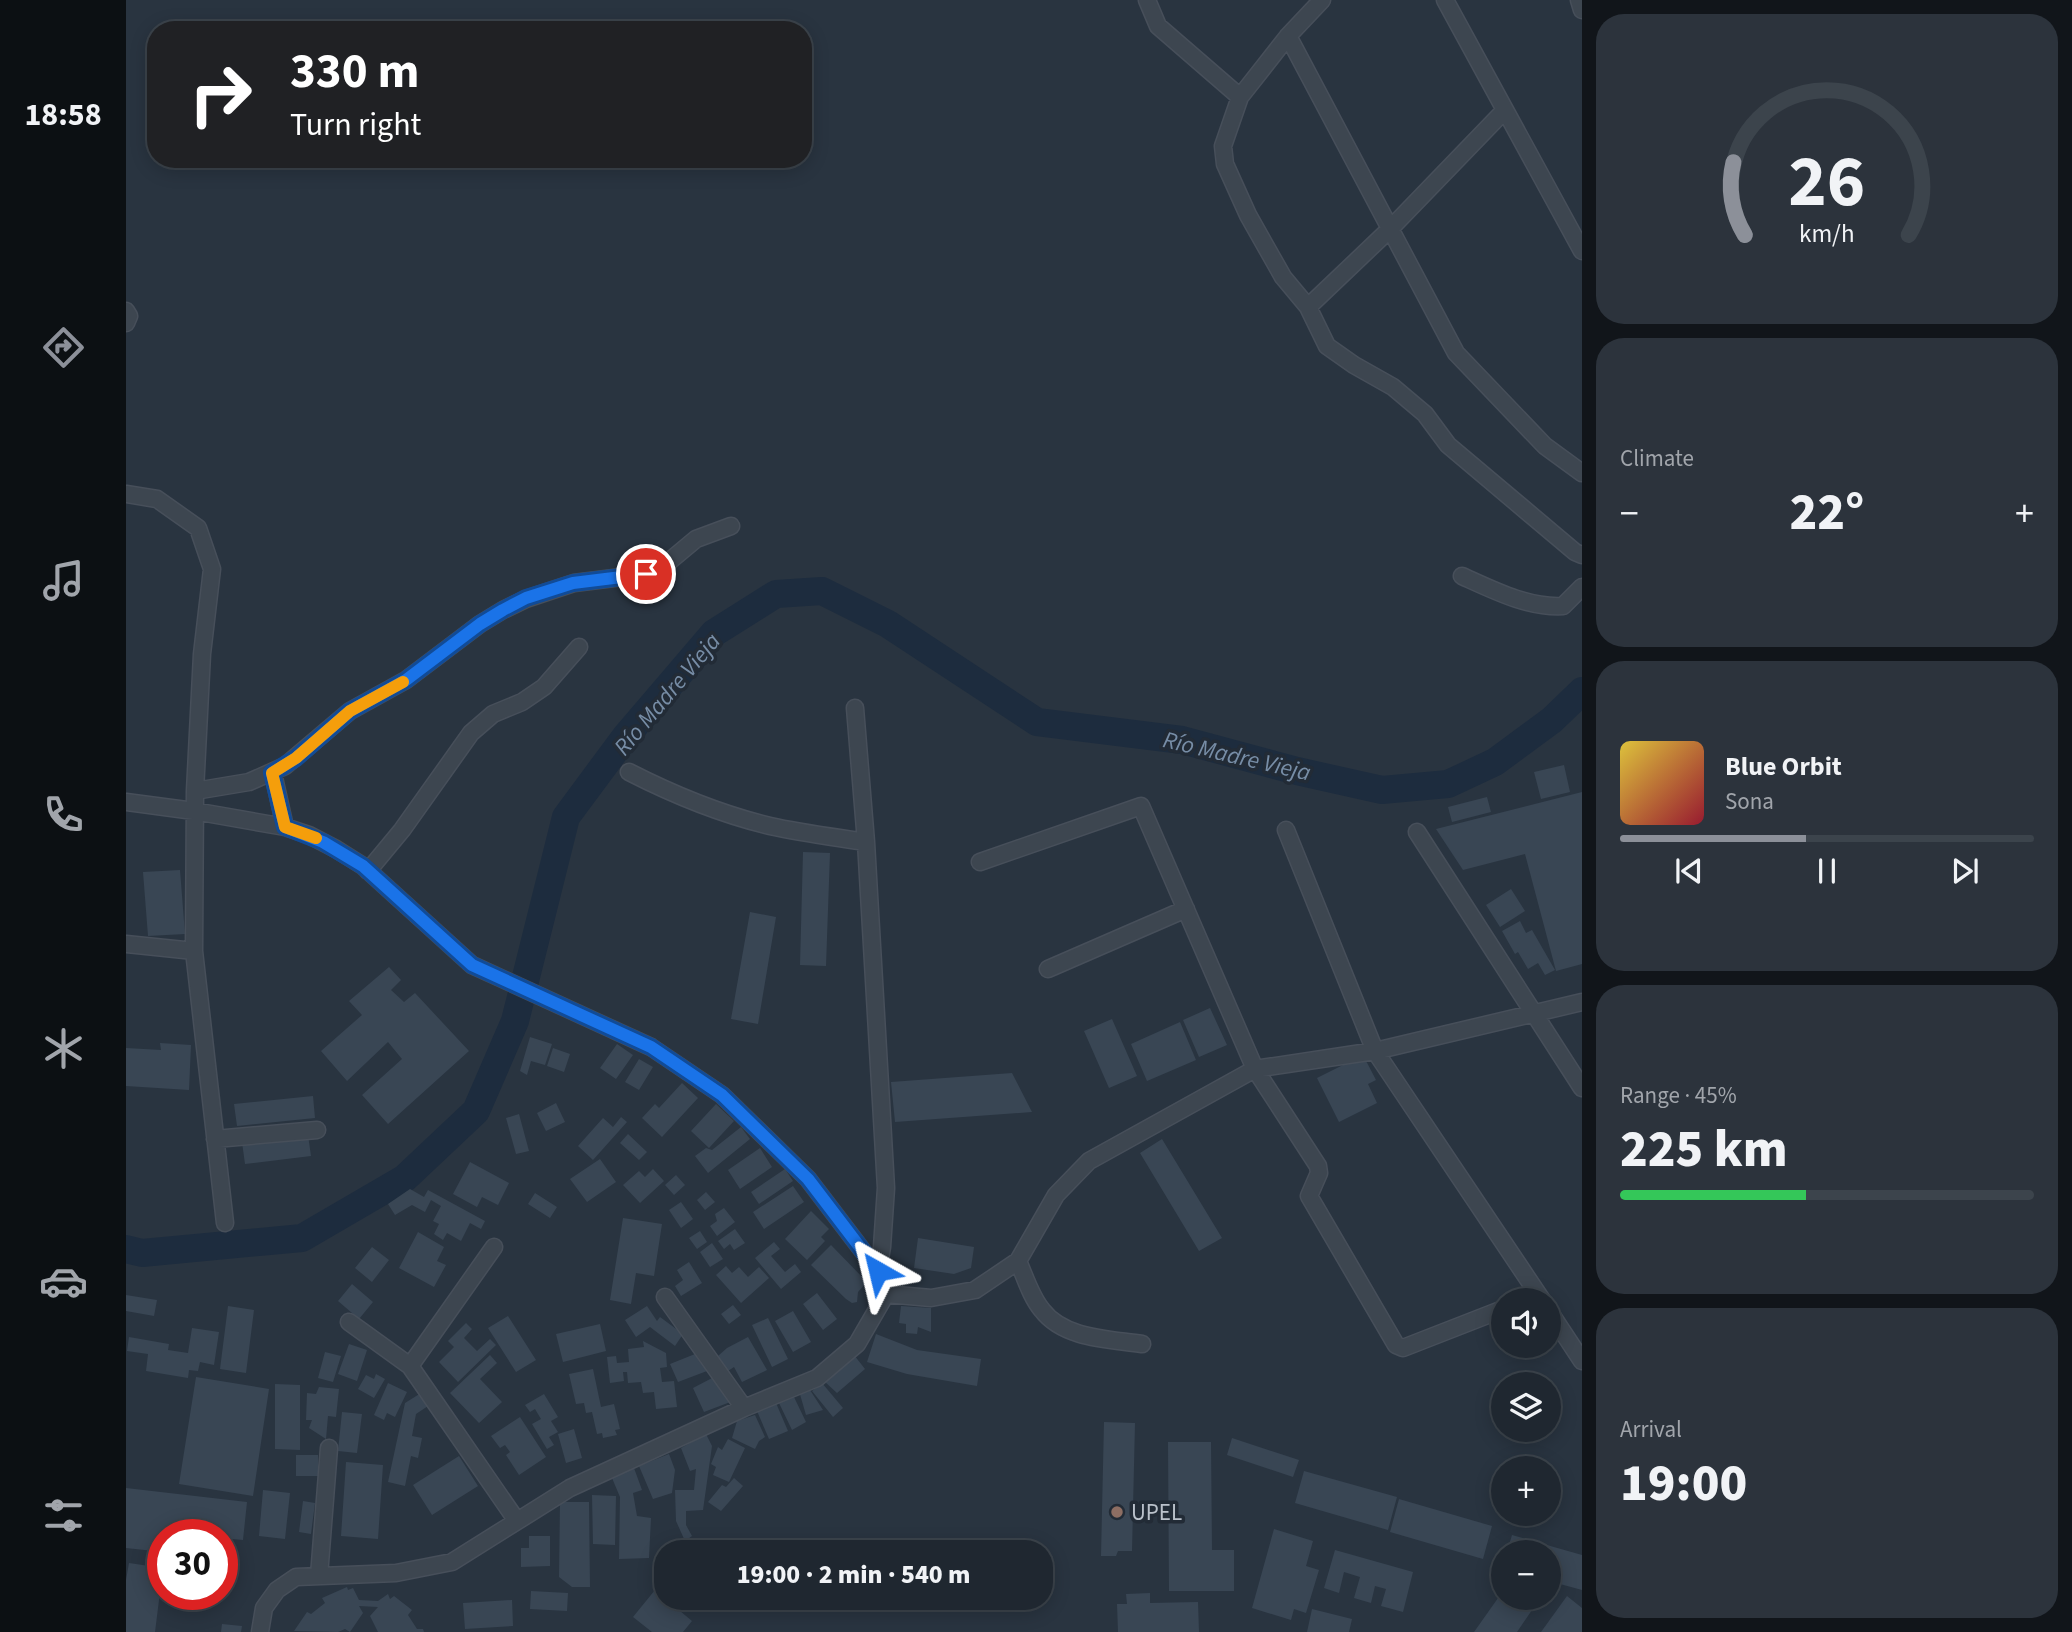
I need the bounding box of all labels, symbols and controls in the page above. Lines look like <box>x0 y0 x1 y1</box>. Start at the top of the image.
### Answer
text: 330 m <box>290 37 419 107</box>
icon: right <box>175 49 266 140</box>
text: 18:58 <box>24 92 102 138</box>
text: Turn right <box>290 102 421 148</box>
text: 26 <box>1789 130 1865 234</box>
text: km/h <box>1799 216 1855 252</box>
icon: directions <box>39 323 88 372</box>
text: Climate <box>1620 442 1694 475</box>
text: 22° <box>1790 476 1864 550</box>
text: − <box>1620 487 1639 541</box>
text: + <box>2015 487 2034 541</box>
pin <box>616 544 676 604</box>
icon: arrive <box>627 555 665 593</box>
icon: music <box>39 556 88 605</box>
water label: Río Madre Vieja <box>606 625 729 763</box>
water label: Río Madre Vieja <box>1160 722 1314 791</box>
text: Blue Orbit <box>1725 748 1842 785</box>
text: Sona <box>1725 785 1774 818</box>
icon: phone <box>39 790 88 839</box>
icon: previous <box>1670 852 1708 890</box>
icon: pause <box>1808 852 1846 890</box>
icon: next <box>1946 852 1984 890</box>
icon: climate <box>39 1024 88 1073</box>
text: Range · 45% <box>1620 1079 1737 1112</box>
text: 225 km <box>1620 1113 1788 1187</box>
position arrow <box>841 1234 915 1308</box>
icon: car <box>39 1257 88 1306</box>
map controls <box>1491 1288 1561 1610</box>
button: sound <box>1491 1288 1561 1358</box>
button: layers <box>1491 1372 1561 1442</box>
text: Arrival <box>1620 1413 1682 1446</box>
text: 19:00 <box>1620 1447 1747 1521</box>
button: + <box>1491 1456 1561 1526</box>
icon: filters <box>39 1491 88 1540</box>
place label: UPEL <box>1131 1496 1182 1529</box>
marker: UPEL <box>1109 1504 1125 1520</box>
speed limit sign: 30 <box>147 1519 238 1610</box>
button: − <box>1491 1540 1561 1610</box>
text: 19:00 · 2 min · 540 m <box>737 1556 970 1593</box>

